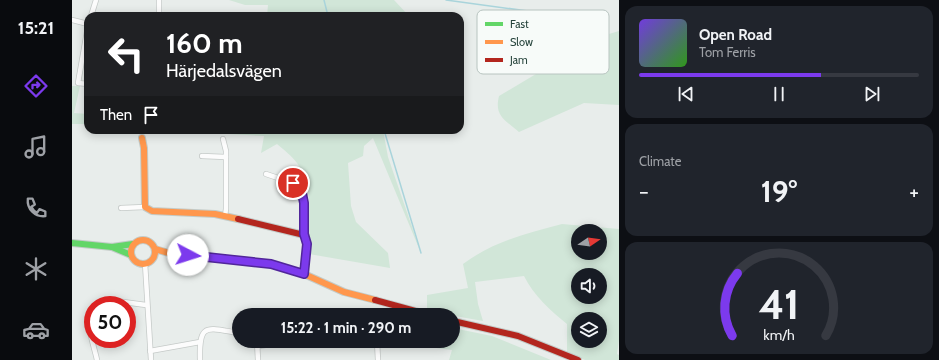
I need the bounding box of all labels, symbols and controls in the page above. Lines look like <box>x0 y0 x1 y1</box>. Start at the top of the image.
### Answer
legend <box>477 10 609 74</box>
text: 15:21 <box>18 17 54 39</box>
text: Fast <box>510 17 529 31</box>
text: 160 m <box>166 26 242 60</box>
text: Open Road <box>699 26 772 44</box>
icon: left <box>100 28 152 80</box>
text: Slow <box>510 35 533 49</box>
text: Tom Ferris <box>699 44 756 60</box>
text: Jam <box>509 53 528 67</box>
text: Härjedalsvägen <box>166 60 282 82</box>
icon: directions <box>22 72 50 100</box>
icon: previous <box>675 83 697 105</box>
icon: pause <box>768 83 790 105</box>
icon: next <box>861 83 883 105</box>
icon: arrive <box>140 104 162 126</box>
text: Then <box>100 106 132 124</box>
icon: music <box>22 133 50 161</box>
text: Climate <box>639 153 681 169</box>
pin <box>276 166 310 200</box>
icon: arrive <box>282 172 304 194</box>
text: 19° <box>761 173 797 210</box>
text: − <box>639 178 649 205</box>
text: + <box>909 178 919 205</box>
icon: phone <box>22 194 50 222</box>
north arrow <box>571 224 607 260</box>
map controls <box>571 224 607 348</box>
position arrow <box>167 234 209 276</box>
icon: climate <box>22 255 50 283</box>
button: sound <box>571 268 607 304</box>
text: 41 <box>759 279 799 329</box>
speed limit sign: 50 <box>84 296 136 348</box>
button: layers <box>571 312 607 348</box>
icon: car <box>22 316 50 344</box>
text: 15:22 · 1 min · 290 m <box>281 319 411 337</box>
text: km/h <box>763 326 795 344</box>

